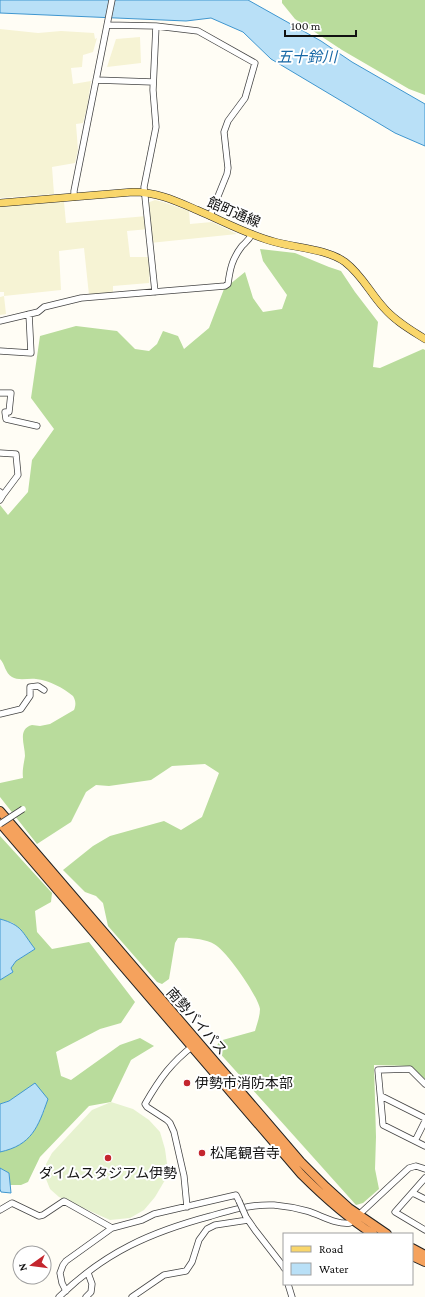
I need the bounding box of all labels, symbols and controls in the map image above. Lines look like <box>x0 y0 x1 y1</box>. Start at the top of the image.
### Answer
scale bar <box>285 12 356 38</box>
text: 100 m <box>291 19 321 33</box>
water label: 五十鈴川 <box>277 49 339 65</box>
street label: 館町通線 <box>205 194 263 230</box>
street label: 南勢バイパス <box>163 984 231 1058</box>
place label: 伊勢市消防本部 <box>195 1075 293 1091</box>
marker: 伊勢市消防本部 <box>182 1078 192 1088</box>
place label: 松尾観音寺 <box>210 1145 280 1161</box>
marker: 松尾観音寺 <box>197 1148 207 1158</box>
marker: ダイムスタジアム伊勢 <box>103 1153 113 1163</box>
place label: ダイムスタジアム伊勢 <box>39 1165 177 1181</box>
legend <box>283 1233 413 1285</box>
text: Road <box>319 1242 344 1256</box>
north arrow <box>12 1245 52 1285</box>
text: N <box>15 1262 29 1273</box>
text: Water <box>319 1262 349 1276</box>

